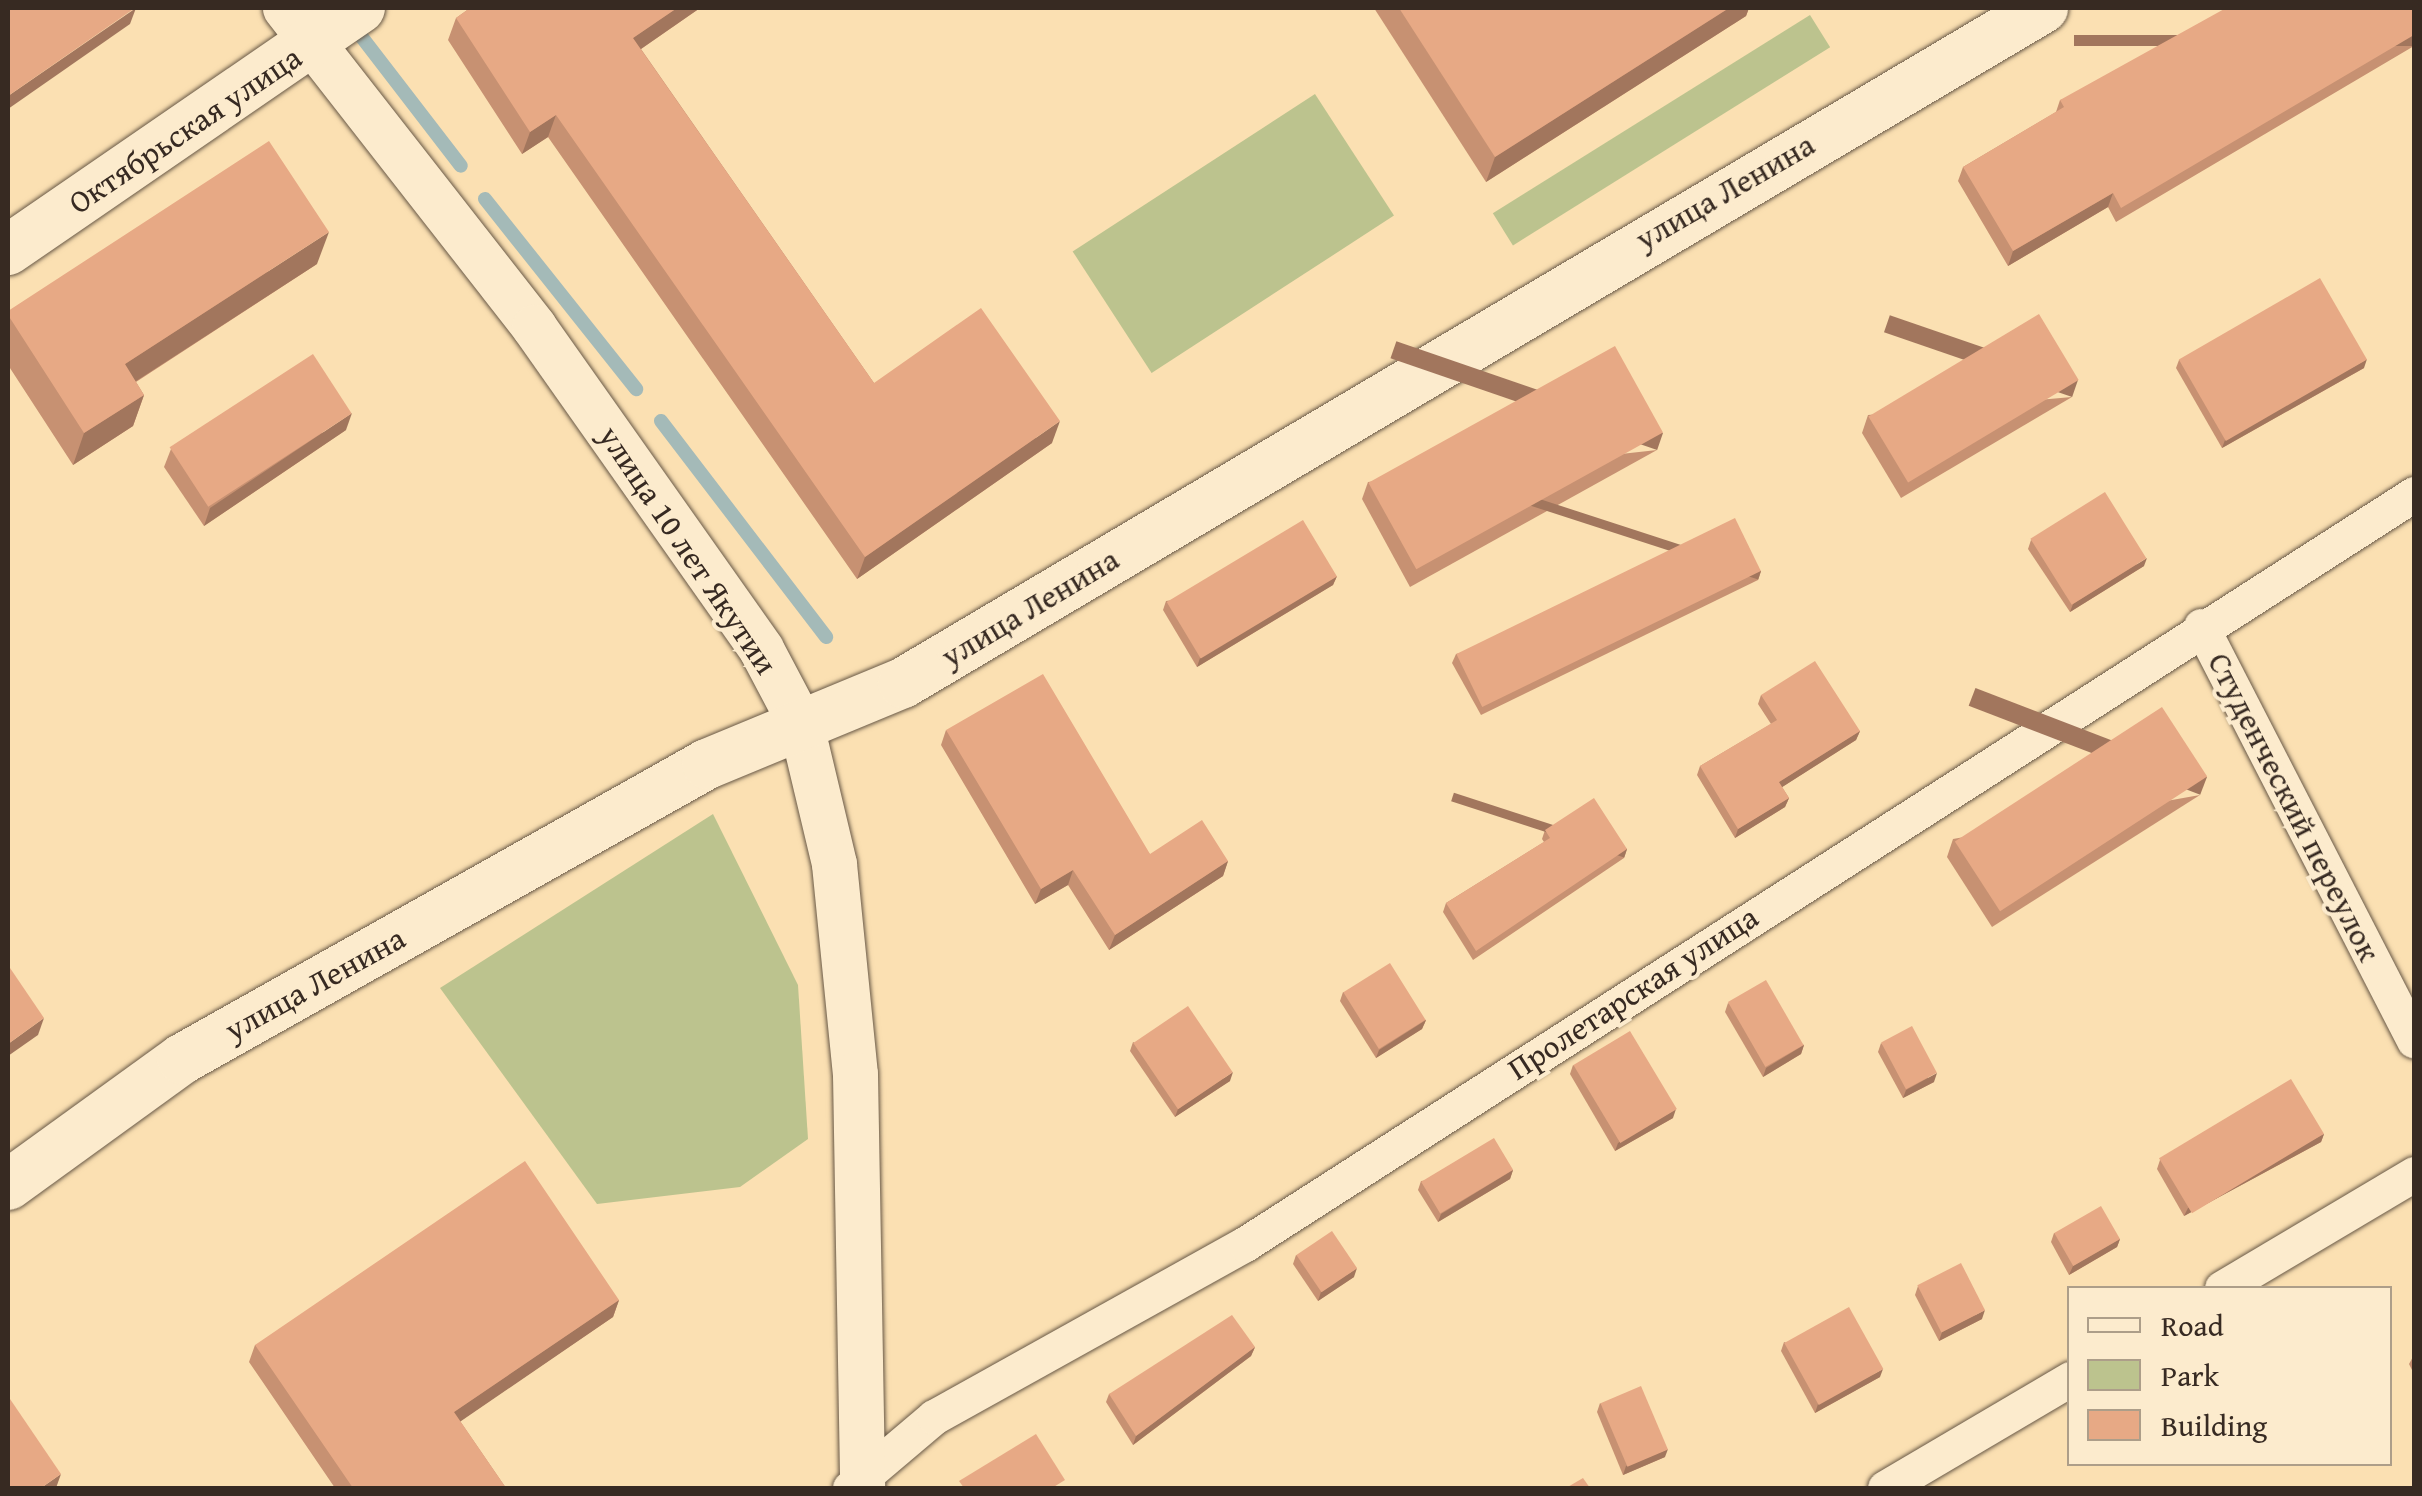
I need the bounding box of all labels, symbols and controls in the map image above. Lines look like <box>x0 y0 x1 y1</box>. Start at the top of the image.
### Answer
street label: Октябрьская улица <box>61 38 309 222</box>
street label: улица Ленина <box>1629 125 1821 259</box>
street label: улица 10 лет Якутии <box>591 418 785 682</box>
street label: улица Ленина <box>934 540 1126 676</box>
street label: Студенческий переулок <box>2200 647 2388 967</box>
street label: Пролетарская улица <box>1501 898 1765 1088</box>
street label: улица Ленина <box>218 919 412 1049</box>
legend <box>2067 1286 2392 1466</box>
text: Road <box>2161 1303 2224 1347</box>
text: Park <box>2161 1353 2219 1397</box>
text: Building <box>2161 1403 2267 1447</box>

